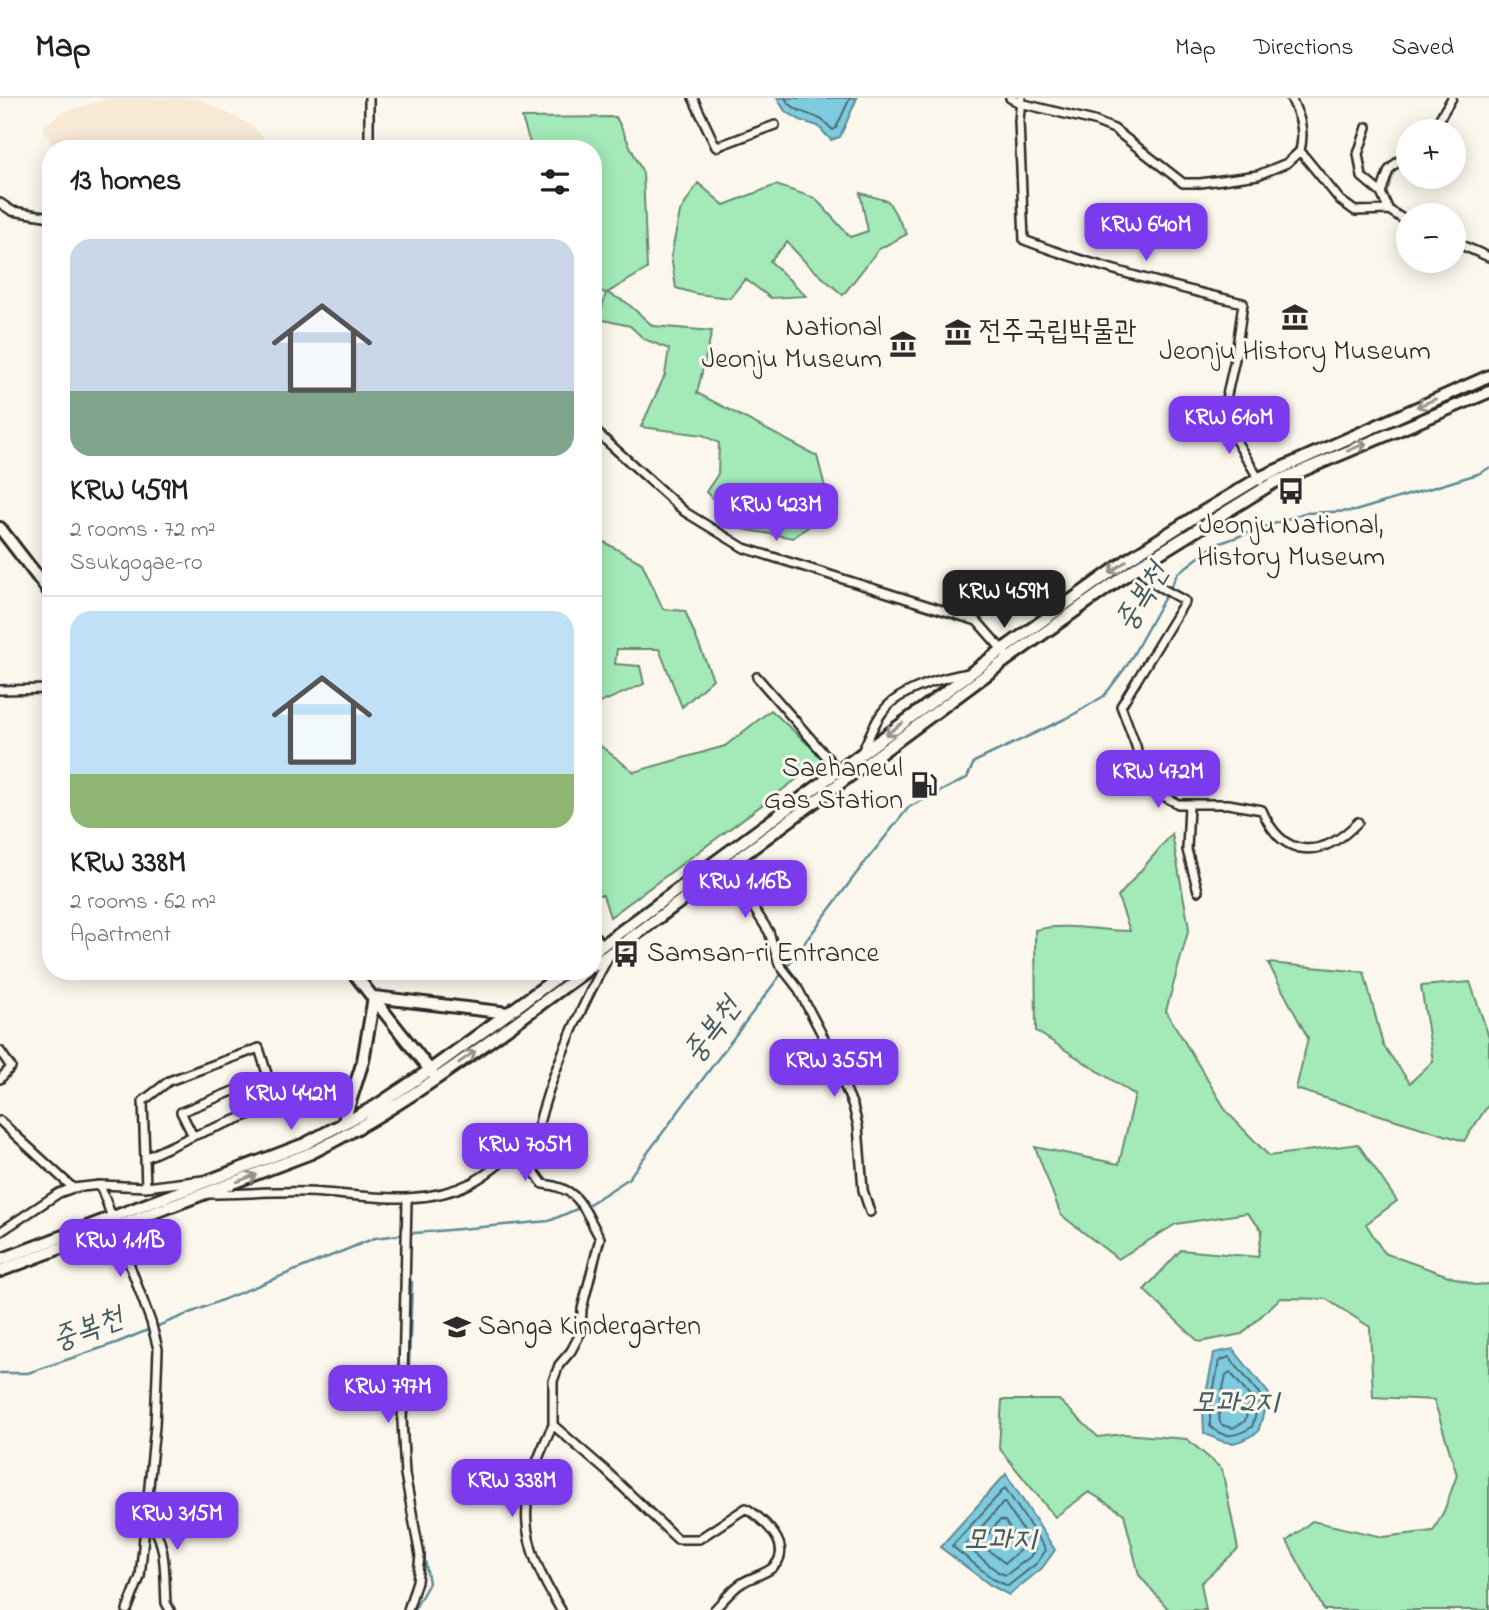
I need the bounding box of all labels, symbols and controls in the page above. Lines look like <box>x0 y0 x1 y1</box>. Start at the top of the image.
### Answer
text: Map <box>35 24 91 72</box>
text: Map <box>1175 31 1216 66</box>
text: Directions <box>1254 31 1353 66</box>
text: Saved <box>1391 31 1454 66</box>
map controls <box>1396 119 1466 273</box>
button: + <box>1396 119 1466 189</box>
text: 13 homes <box>70 160 181 204</box>
icon: filters <box>536 163 574 201</box>
button: − <box>1396 203 1466 273</box>
pin: KRW 640M <box>1074 204 1218 263</box>
text: KRW 640M <box>1101 209 1191 242</box>
icon: home <box>259 285 385 411</box>
museum icon: Jeonju History Museum <box>1280 302 1310 332</box>
place label: National Jeonju Museum <box>702 308 882 381</box>
place label: 전주국립박물관 <box>979 312 1137 353</box>
museum icon: 전주국립박물관 <box>943 317 973 347</box>
museum icon: National Jeonju Museum <box>888 329 918 359</box>
place label: Jeonju History Museum <box>1159 332 1431 373</box>
pin: KRW 610M <box>1157 396 1301 456</box>
one-way arrow <box>1416 397 1438 410</box>
text: KRW 610M <box>1185 402 1273 435</box>
one-way arrow <box>1346 440 1367 453</box>
text: KRW 459M <box>70 470 189 514</box>
bus stop icon: Jeonju National, History Museum <box>1276 476 1306 506</box>
pin: KRW 423M <box>704 484 848 543</box>
text: KRW 423M <box>730 489 822 522</box>
place label: Jeonju National, History Museum <box>1197 506 1385 579</box>
text: 2 rooms · 72 m² <box>70 514 216 547</box>
text: Ssukgogae-ro <box>70 547 203 580</box>
water label: 중복천 <box>1105 553 1182 640</box>
one-way arrow <box>1109 560 1128 574</box>
pin: KRW 459M <box>932 570 1076 630</box>
text: KRW 459M <box>959 576 1049 609</box>
icon: home <box>259 657 385 783</box>
one-way arrow <box>886 722 904 737</box>
place label: Saehaneul Gas Station <box>764 749 903 822</box>
pin: KRW 472M <box>1086 750 1230 810</box>
text: KRW 472M <box>1112 756 1204 789</box>
fuel station icon: Saehaneul Gas Station <box>909 770 939 800</box>
text: KRW 338M <box>70 842 186 886</box>
pin: KRW 1.16B <box>665 860 825 920</box>
text: KRW 1.16B <box>699 866 791 899</box>
text: 2 rooms · 62 m² <box>70 886 216 919</box>
text: Apartment <box>70 919 171 952</box>
place label: Samsan-ri Entrance <box>647 934 879 975</box>
bus stop icon: Samsan-ri Entrance <box>611 939 641 969</box>
water label: 중복천 <box>674 987 754 1073</box>
pin: KRW 355M <box>762 1040 906 1099</box>
text: KRW 355M <box>785 1045 883 1078</box>
one-way arrow <box>458 1050 477 1065</box>
pin: KRW 442M <box>219 1072 363 1132</box>
text: KRW 442M <box>245 1078 337 1111</box>
pin: KRW 705M <box>453 1124 597 1183</box>
text: KRW 705M <box>478 1129 572 1162</box>
one-way arrow <box>236 1170 258 1183</box>
pin: KRW 1.11B <box>40 1220 200 1279</box>
text: KRW 1.11B <box>75 1225 165 1258</box>
water label: 중복천 <box>46 1296 132 1363</box>
place label: Sanga Kindergarten <box>478 1307 701 1348</box>
school or university icon: Sanga Kindergarten <box>442 1312 472 1342</box>
pin: KRW 797M <box>316 1366 460 1425</box>
text: KRW 797M <box>344 1371 432 1404</box>
water label: 모과2지 <box>1191 1382 1282 1426</box>
pin: KRW 338M <box>440 1460 584 1519</box>
text: KRW 338M <box>467 1465 557 1498</box>
pin: KRW 315M <box>105 1492 249 1552</box>
text: KRW 315M <box>131 1498 223 1531</box>
water label: 모과지 <box>964 1519 1039 1563</box>

